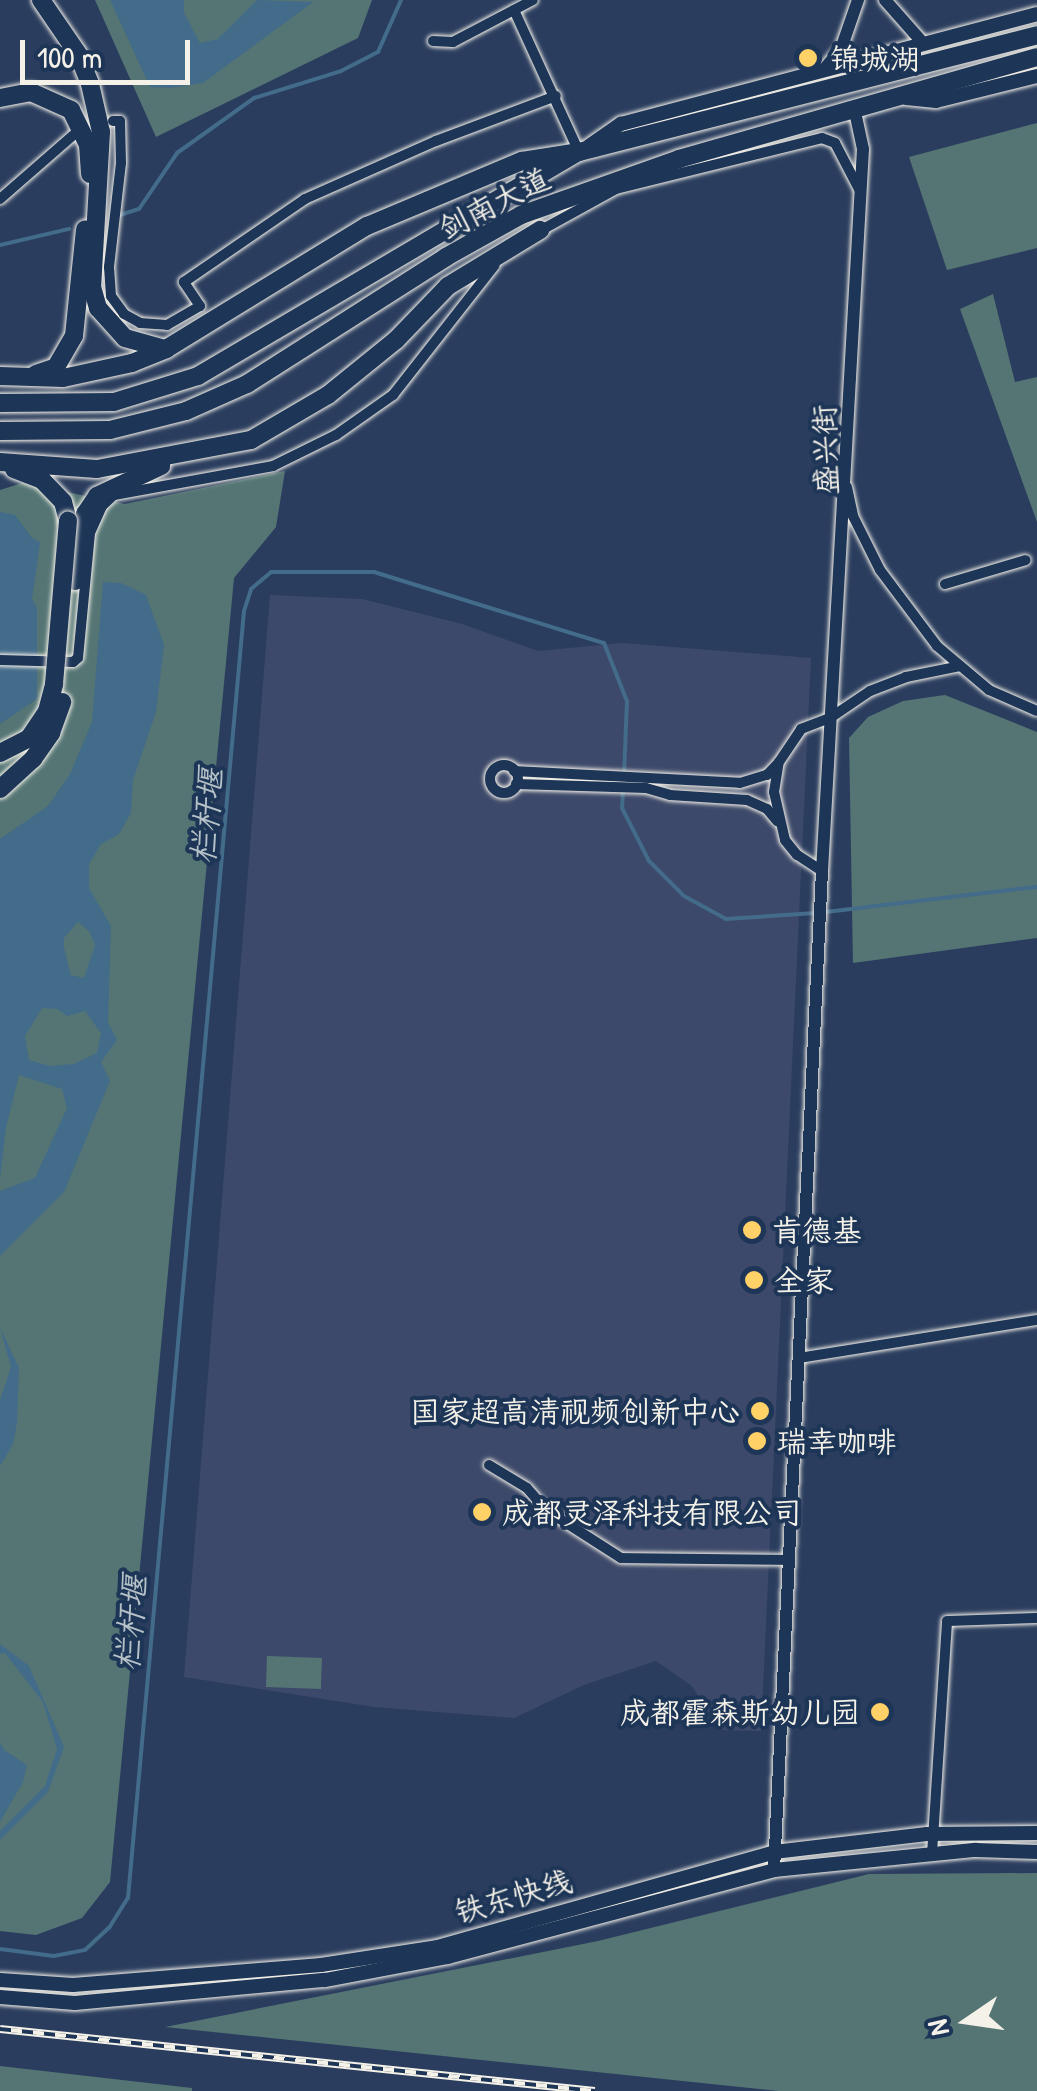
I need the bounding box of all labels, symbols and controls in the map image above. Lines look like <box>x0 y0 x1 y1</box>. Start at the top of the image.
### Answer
scale bar <box>25 20 195 82</box>
text: 100 m <box>37 37 102 77</box>
place label: 锦城湖 <box>830 40 920 76</box>
marker: 锦城湖 <box>795 45 821 71</box>
street label: 剑南大道 <box>432 160 556 246</box>
street label: 盛兴街 <box>805 404 845 496</box>
water label: 栏杆堰 <box>184 767 230 865</box>
place label: 肯德基 <box>772 1212 862 1248</box>
marker: 肯德基 <box>741 1219 763 1241</box>
place label: 全家 <box>774 1262 834 1298</box>
marker: 全家 <box>743 1269 765 1291</box>
place label: 国家超高清视频创新中心 <box>410 1393 740 1429</box>
marker: 国家超高清视频创新中心 <box>749 1400 771 1422</box>
place label: 瑞幸咖啡 <box>777 1423 897 1459</box>
marker: 瑞幸咖啡 <box>746 1430 768 1452</box>
place label: 成都灵泽科技有限公司 <box>502 1494 802 1530</box>
marker: 成都灵泽科技有限公司 <box>471 1501 493 1523</box>
water label: 栏杆堰 <box>108 1574 154 1672</box>
place label: 成都霍森斯幼儿园 <box>620 1694 860 1730</box>
marker: 成都霍森斯幼儿园 <box>869 1701 891 1723</box>
street label: 铁东快线 <box>450 1862 576 1930</box>
north arrow <box>917 1971 1017 2071</box>
text: N <box>918 2016 958 2039</box>

